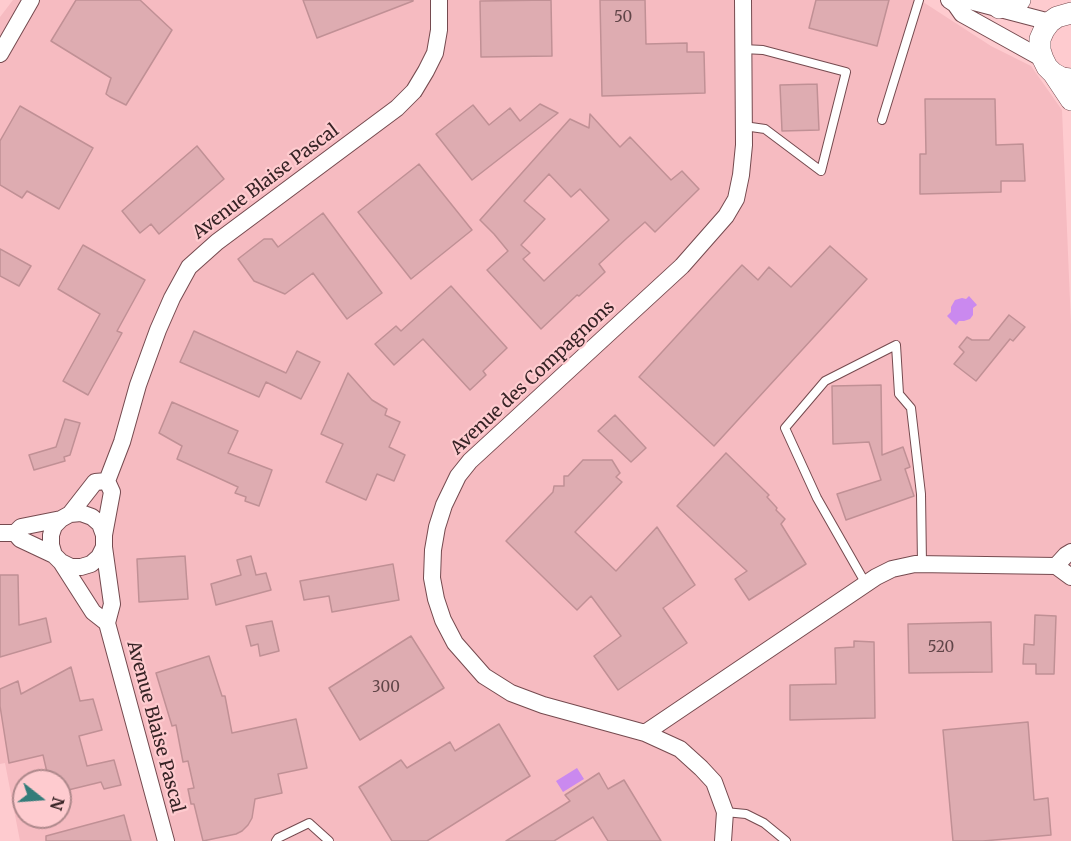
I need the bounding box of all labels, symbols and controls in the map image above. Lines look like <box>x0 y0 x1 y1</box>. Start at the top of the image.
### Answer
house number: 50 <box>614 9 632 27</box>
street label: Avenue Blaise Pascal <box>189 120 343 244</box>
street label: Avenue des Compagnons <box>447 296 619 460</box>
street label: Avenue Blaise Pascal <box>122 639 188 815</box>
house number: 520 <box>928 639 954 657</box>
house number: 300 <box>372 679 400 697</box>
north arrow <box>12 769 72 829</box>
text: N <box>46 795 69 813</box>

